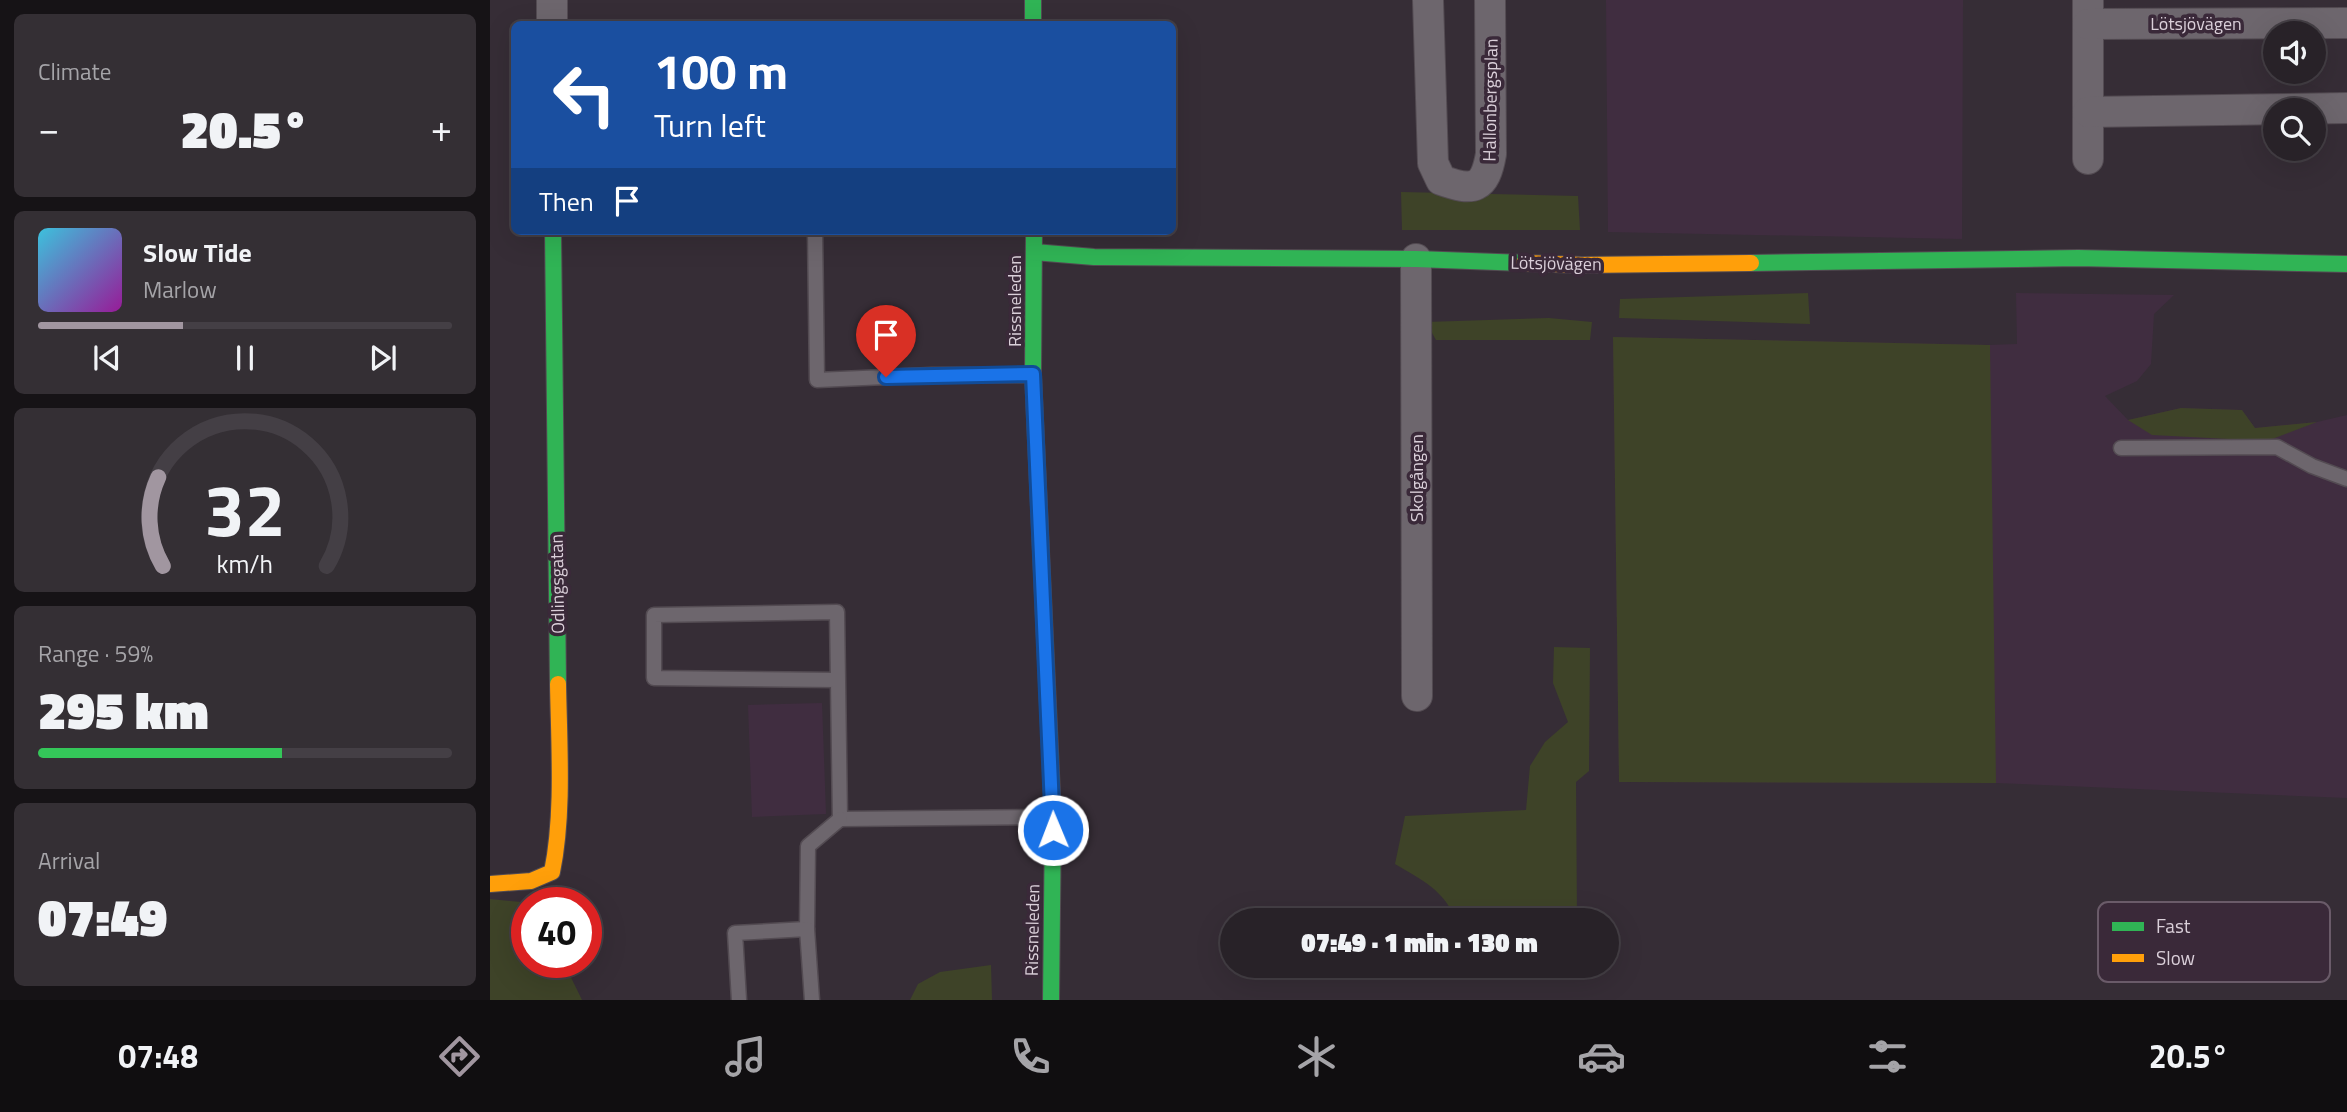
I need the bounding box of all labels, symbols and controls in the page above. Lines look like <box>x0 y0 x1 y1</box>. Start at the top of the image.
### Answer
street label: Lötsjövägen <box>2150 10 2242 37</box>
map controls <box>2263 21 2326 161</box>
button: sound <box>2263 21 2326 84</box>
text: 100 m <box>654 33 788 108</box>
street label: Hallonbergsplan <box>1475 38 1505 162</box>
icon: left <box>539 49 630 140</box>
text: Climate <box>38 54 111 89</box>
text: 20.5° <box>180 89 310 168</box>
button: search <box>2263 98 2326 161</box>
text: − <box>38 99 59 157</box>
text: + <box>431 99 452 157</box>
text: Turn left <box>654 101 766 149</box>
text: Then <box>539 182 594 221</box>
icon: arrive <box>608 182 646 220</box>
text: Slow Tide <box>143 233 252 272</box>
street label: Lötsjövägen <box>1510 249 1602 277</box>
street label: Rissneleden <box>1001 255 1028 347</box>
text: Marlow <box>143 272 217 307</box>
pin <box>856 305 916 377</box>
icon: arrive <box>867 316 905 354</box>
icon: previous <box>88 339 126 377</box>
icon: pause <box>226 339 264 377</box>
icon: next <box>364 339 402 377</box>
street label: Skolgången <box>1403 434 1430 522</box>
text: 32 <box>204 454 286 564</box>
street label: Odlingsgatan <box>543 534 571 634</box>
text: km/h <box>217 545 273 583</box>
text: Range · 59% <box>38 636 153 671</box>
text: 295 km <box>38 670 209 749</box>
position arrow <box>1016 793 1090 867</box>
text: Arrival <box>38 843 100 878</box>
text: 07:49 <box>38 877 167 956</box>
street label: Rissneleden <box>1018 884 1046 976</box>
speed limit sign: 40 <box>511 887 602 978</box>
legend <box>2098 902 2330 982</box>
text: Fast <box>2156 911 2191 940</box>
text: 07:49 · 1 min · 130 m <box>1301 923 1538 962</box>
text: Slow <box>2156 943 2195 972</box>
text: 07:48 <box>118 1032 198 1080</box>
icon: directions <box>435 1032 484 1081</box>
icon: music <box>721 1032 770 1081</box>
icon: phone <box>1006 1032 1055 1081</box>
icon: climate <box>1292 1032 1341 1081</box>
icon: car <box>1577 1032 1626 1081</box>
icon: filters <box>1863 1032 1912 1081</box>
text: 20.5° <box>2149 1032 2229 1080</box>

